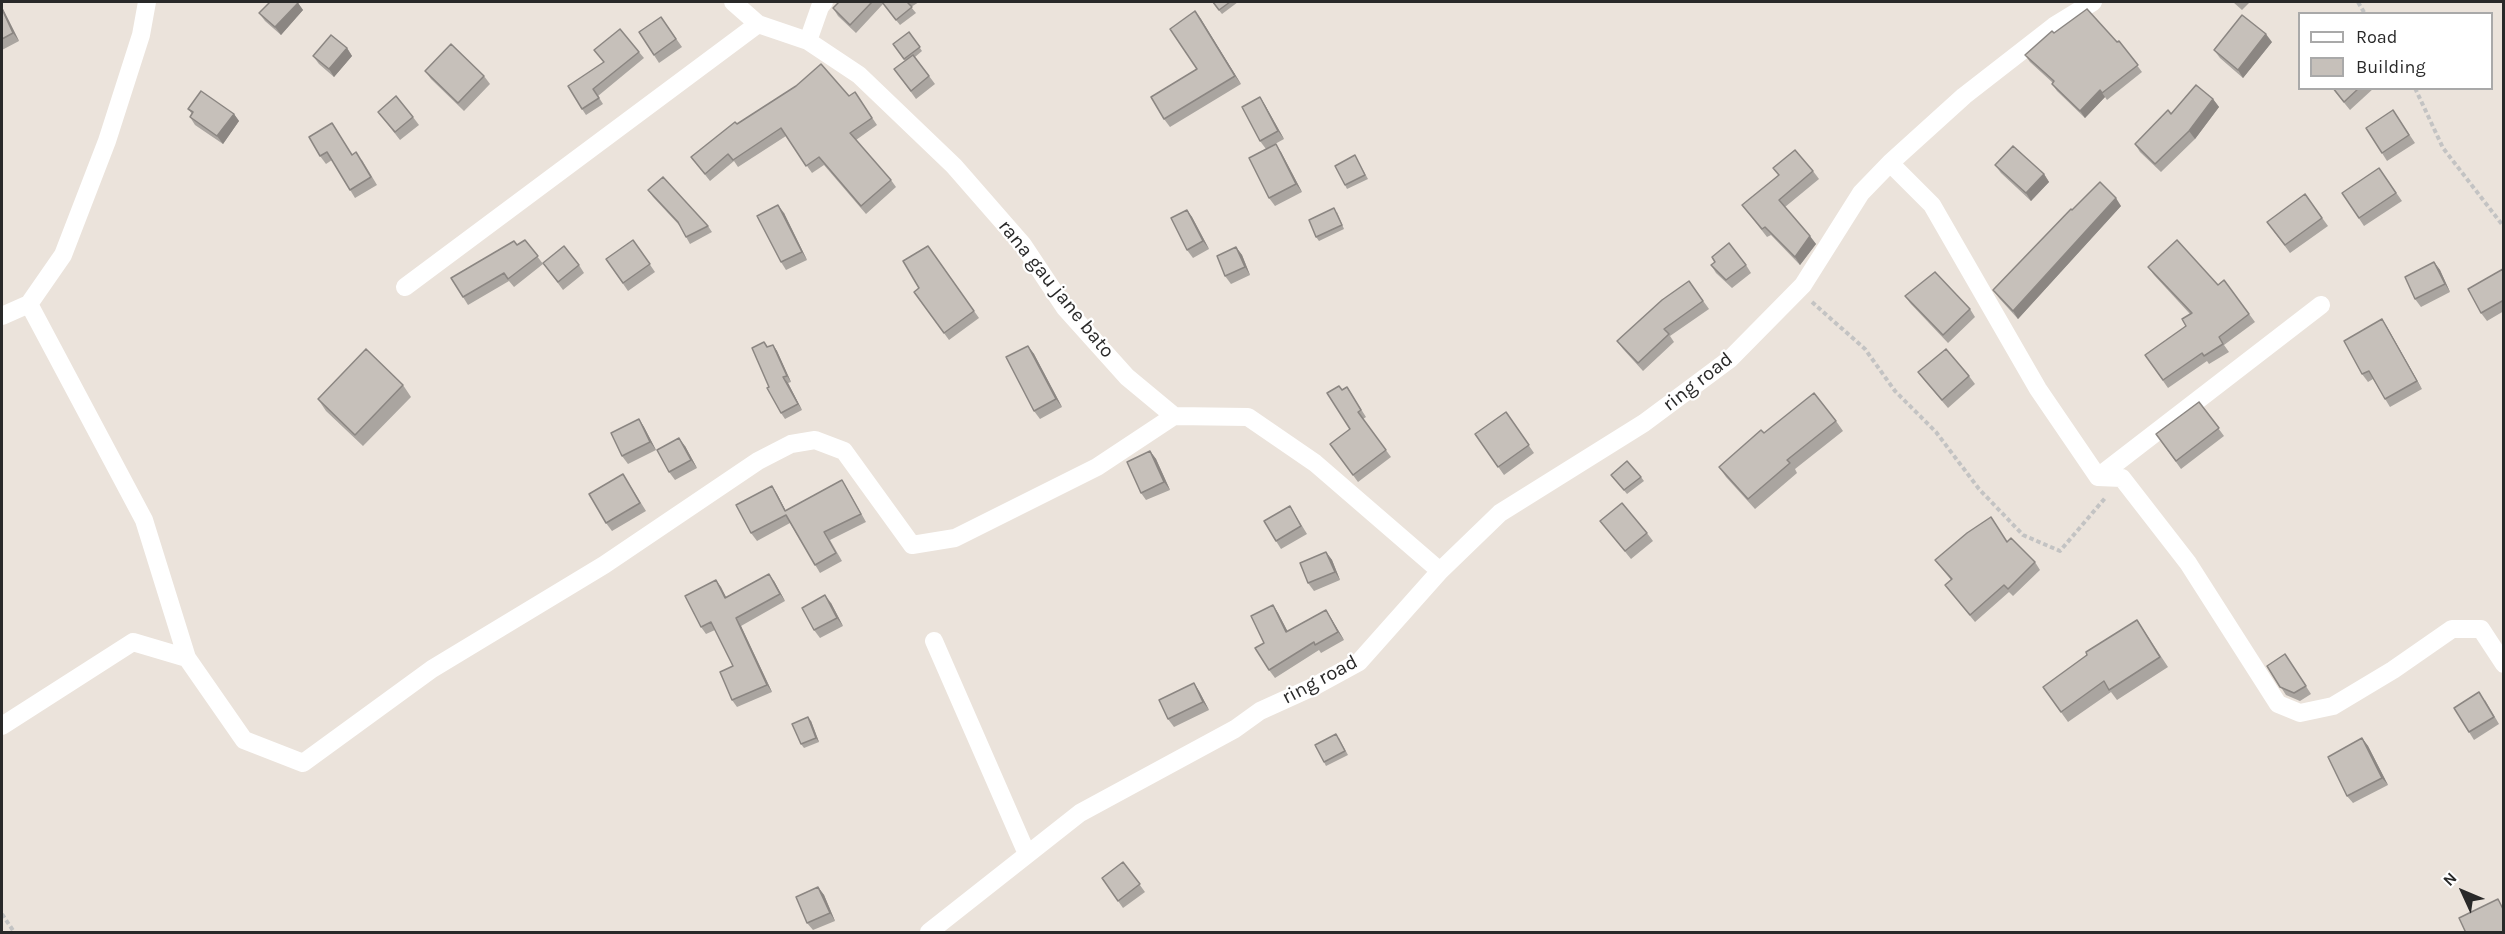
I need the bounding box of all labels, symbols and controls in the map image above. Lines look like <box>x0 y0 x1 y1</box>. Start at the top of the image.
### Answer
legend <box>2298 12 2493 90</box>
text: Road <box>2356 26 2397 48</box>
text: Building <box>2356 56 2426 78</box>
street label: rana gau jane bato <box>993 215 1119 363</box>
street label: ring road <box>1658 347 1738 417</box>
street label: ring road <box>1278 650 1362 710</box>
north arrow <box>2433 862 2493 922</box>
text: N <box>2439 868 2461 890</box>

